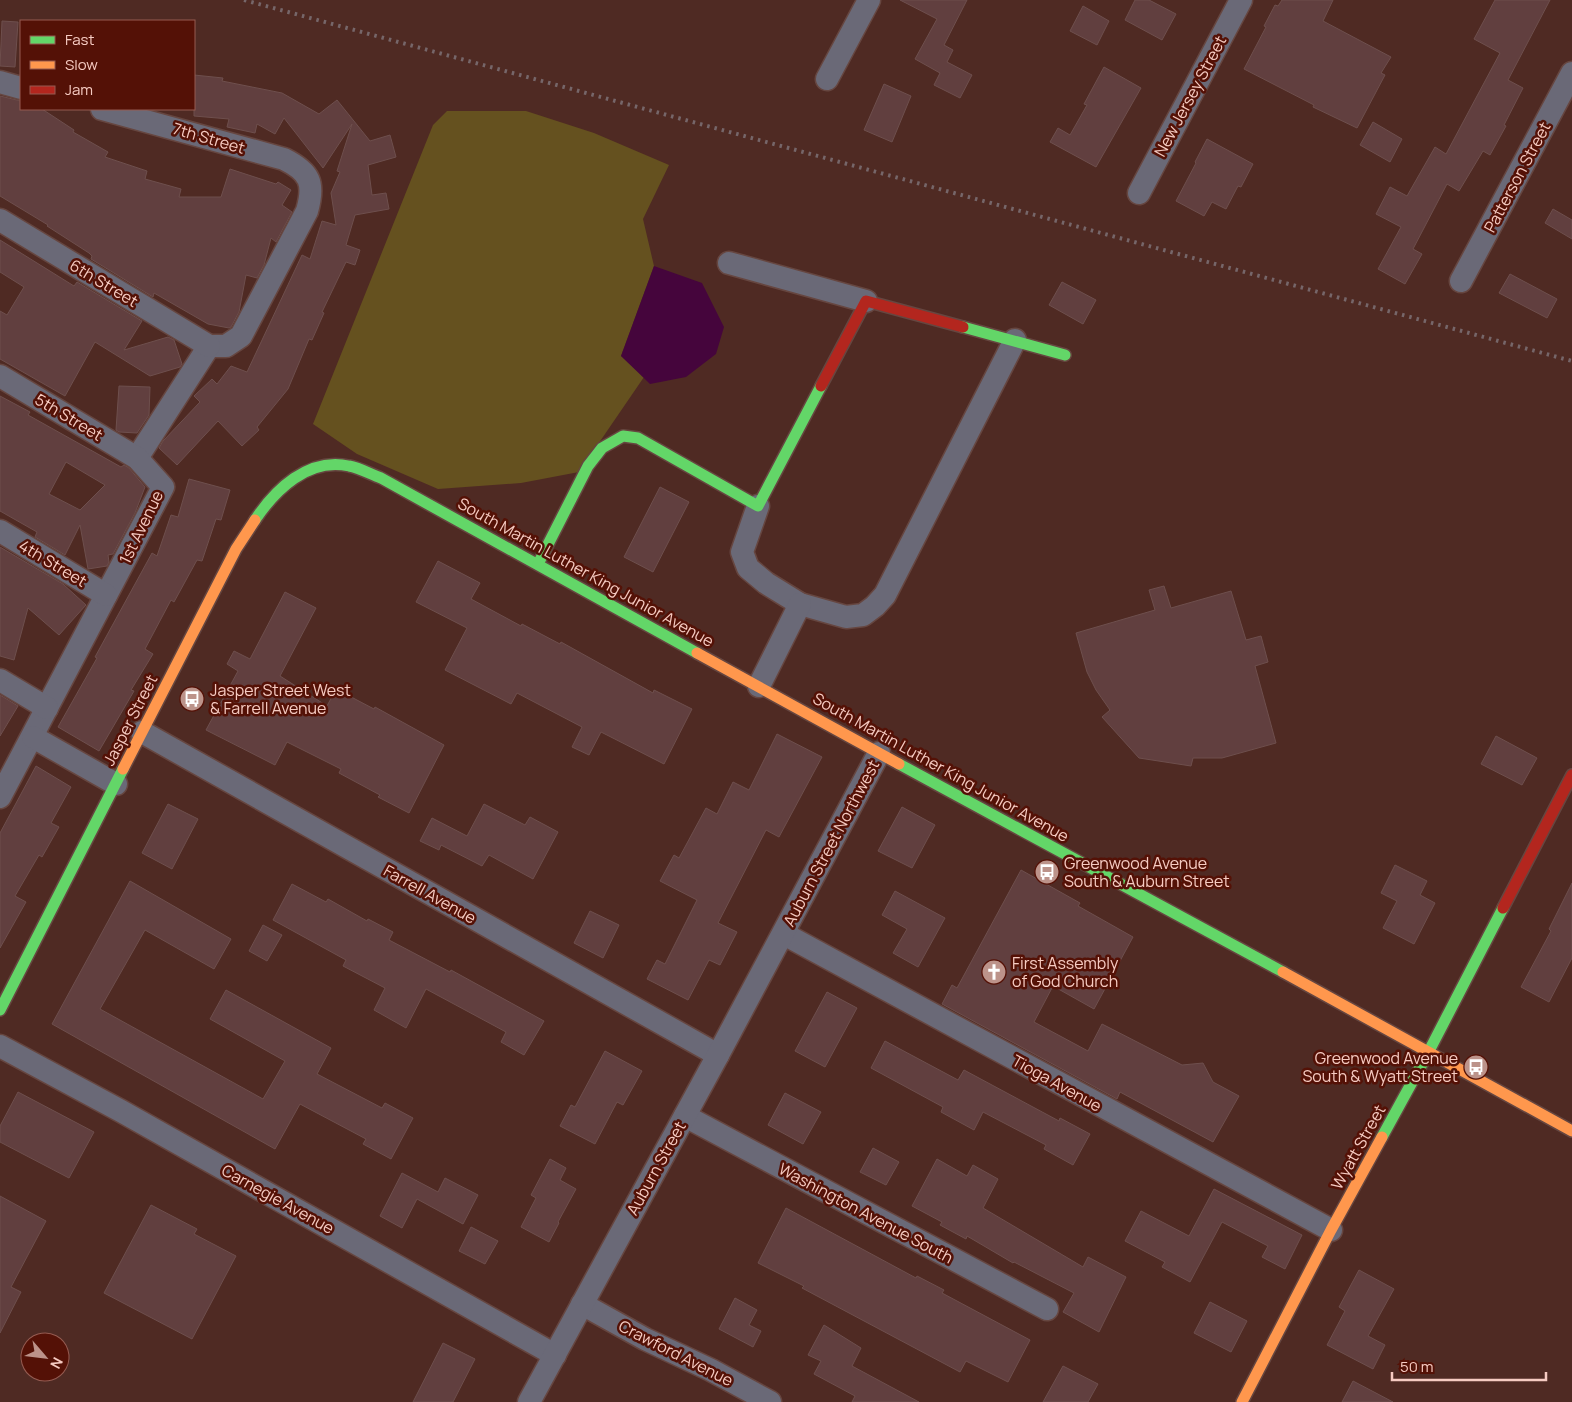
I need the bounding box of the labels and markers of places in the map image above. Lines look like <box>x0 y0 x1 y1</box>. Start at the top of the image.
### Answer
place label: Jasper Street West & Farrell Avenue <box>210 679 351 719</box>
bus stop icon: Jasper Street West & Farrell Avenue <box>179 686 205 712</box>
place label: Greenwood Avenue South & Auburn Street <box>1064 852 1230 892</box>
bus stop icon: Greenwood Avenue South & Auburn Street <box>1034 859 1060 885</box>
place label: First Assembly of God Church <box>1012 952 1119 992</box>
church icon: First Assembly of God Church <box>981 959 1007 985</box>
place label: Greenwood Avenue South & Wyatt Street <box>1302 1047 1458 1087</box>
bus stop icon: Greenwood Avenue South & Wyatt Street <box>1463 1054 1489 1080</box>

